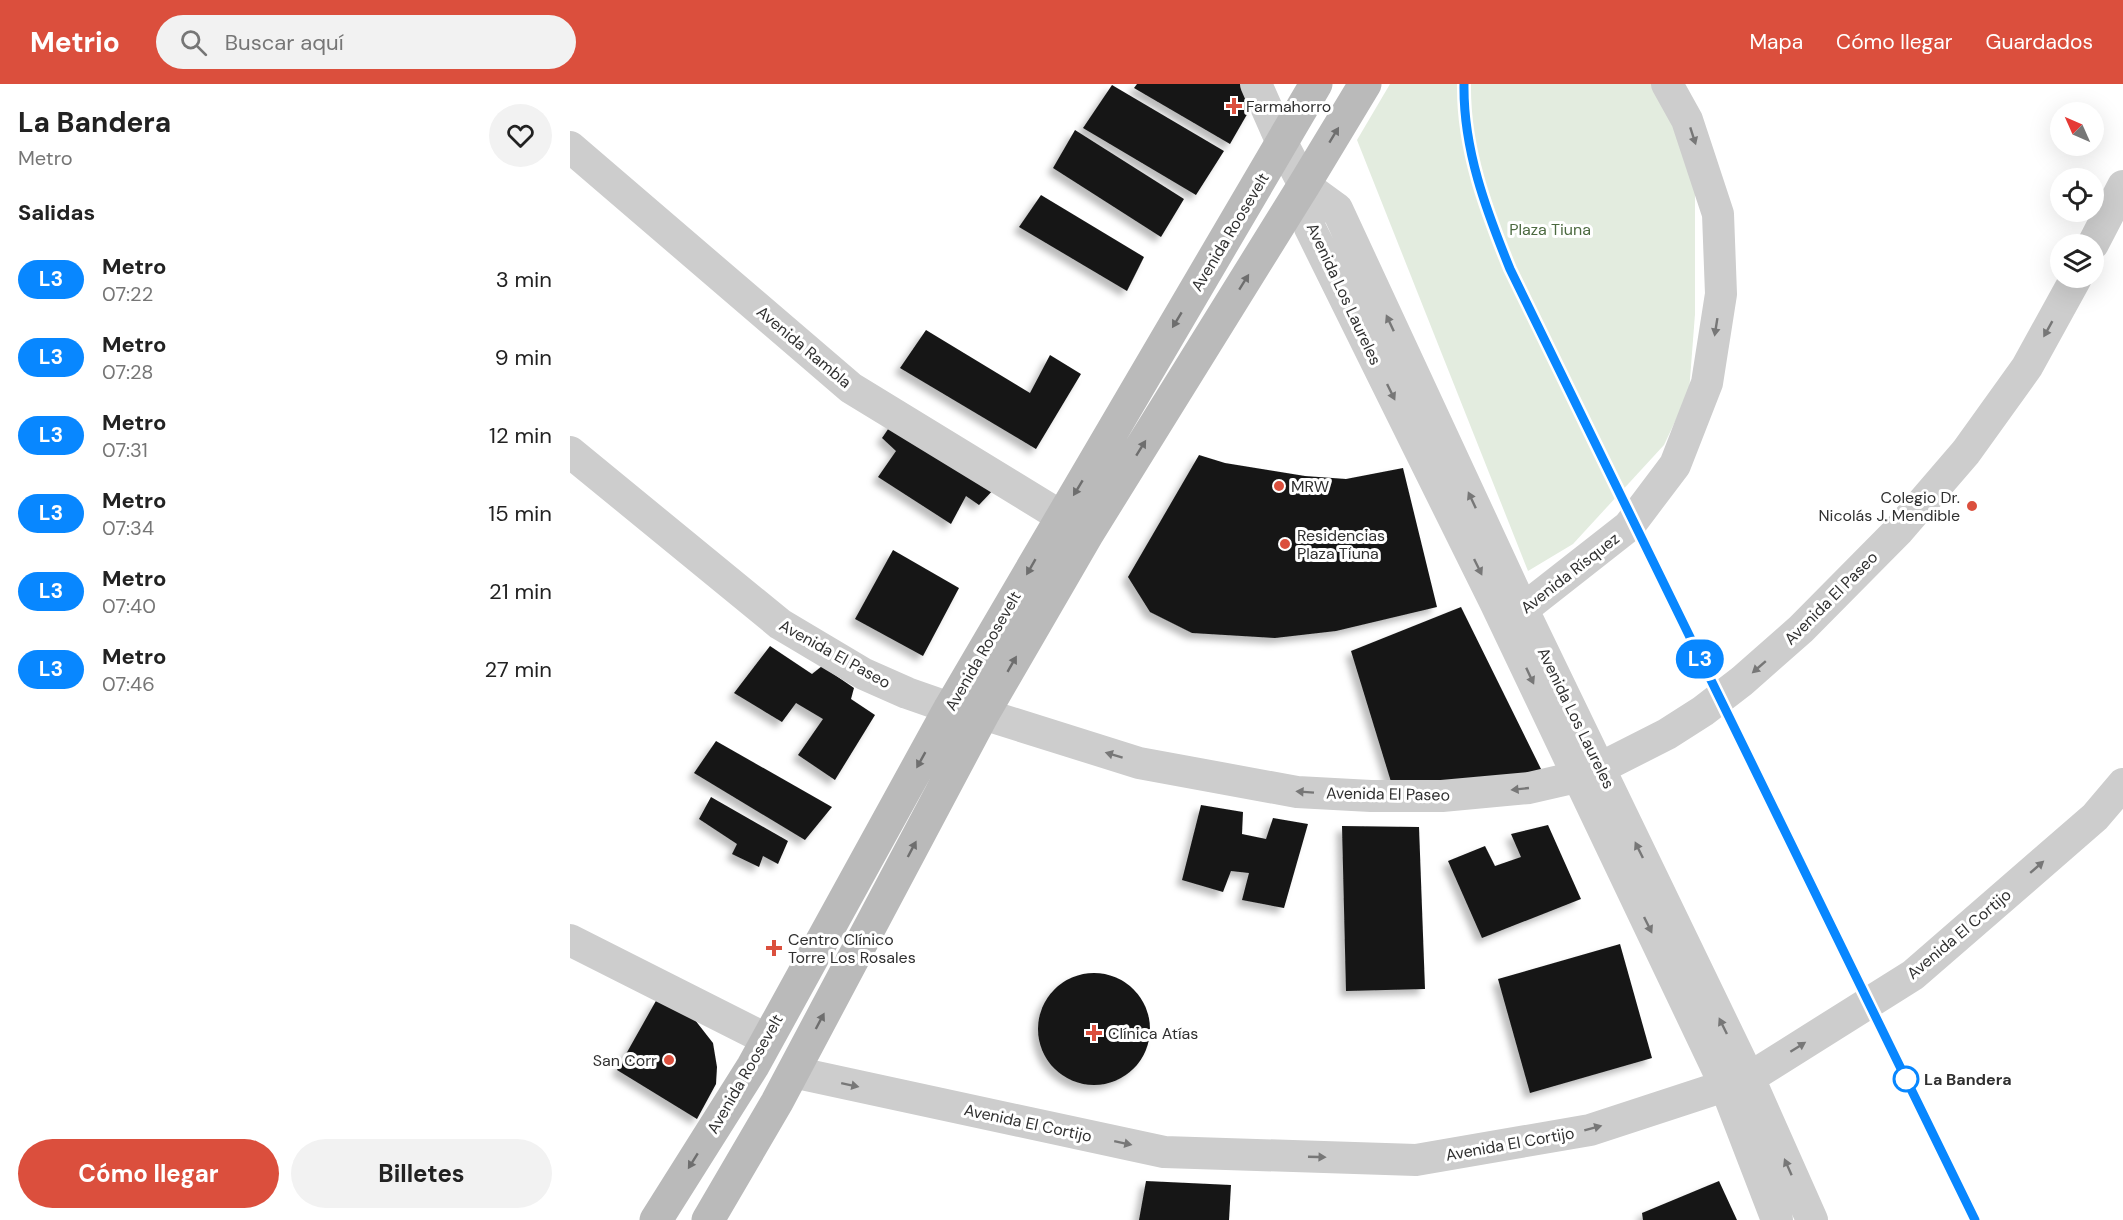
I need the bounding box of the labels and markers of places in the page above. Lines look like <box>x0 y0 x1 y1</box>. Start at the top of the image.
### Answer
place label: Farmahorro <box>1246 96 1331 117</box>
marker: Farmahorro <box>1227 99 1241 113</box>
place label: MRW <box>1291 476 1330 497</box>
marker: MRW <box>1272 479 1286 493</box>
place label: Colegio Dr. Nicolás J. Mendible <box>1819 487 1960 526</box>
marker: Colegio Dr. Nicolás J. Mendible <box>1965 499 1979 513</box>
place label: Residencias Plaza Tiuna <box>1297 525 1385 564</box>
marker: Residencias Plaza Tiuna <box>1278 537 1292 551</box>
place label: Centro Clínico Torre Los Rosales <box>788 929 916 968</box>
marker: Centro Clínico Torre Los Rosales <box>765 939 783 957</box>
place label: Clínica Atías <box>1108 1023 1198 1044</box>
marker: Clínica Atías <box>1085 1024 1103 1042</box>
place label: San Corr <box>593 1050 657 1071</box>
marker: San Corr <box>662 1053 676 1067</box>
marker: La Bandera <box>1893 1066 1919 1092</box>
place label: La Bandera <box>1924 1069 2012 1090</box>

